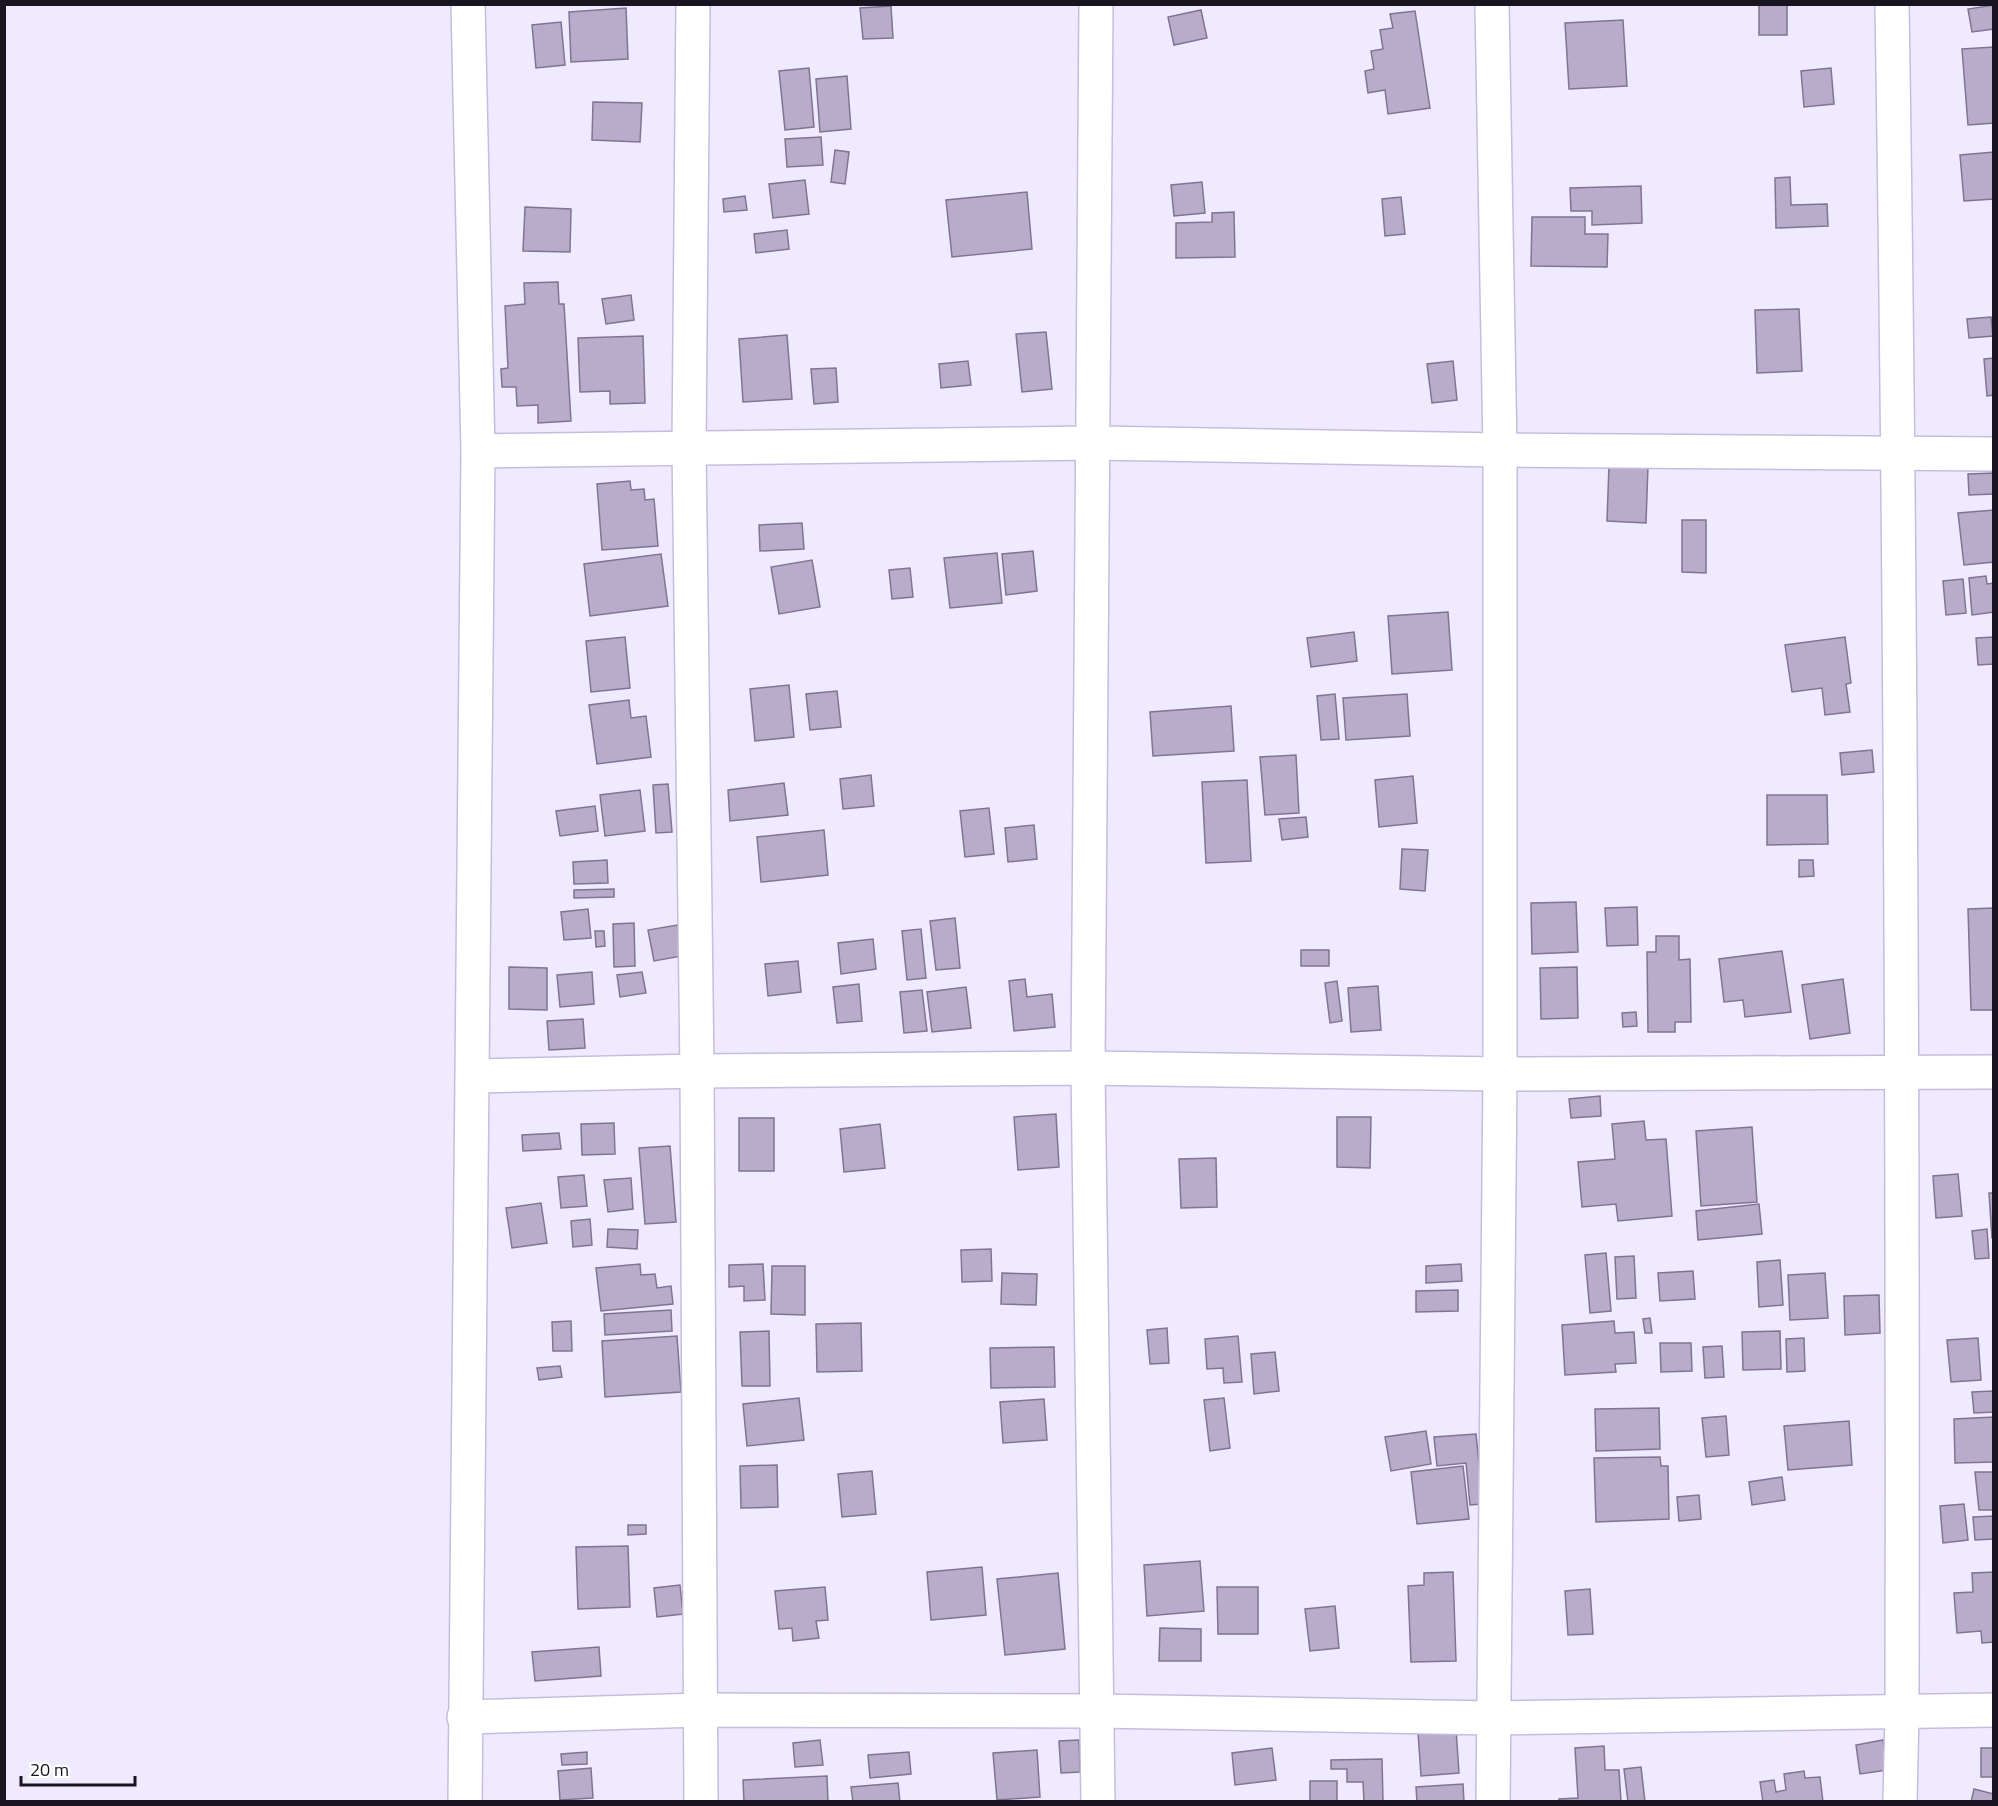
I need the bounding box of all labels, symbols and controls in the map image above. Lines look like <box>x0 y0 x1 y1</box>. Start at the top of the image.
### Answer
scale bar <box>21 1749 135 1787</box>
text: 20 m <box>30 1756 69 1783</box>

